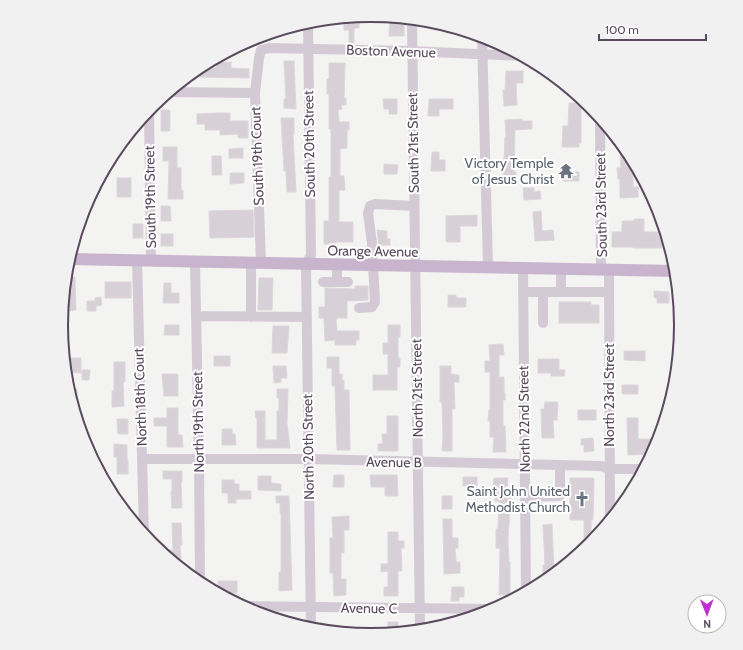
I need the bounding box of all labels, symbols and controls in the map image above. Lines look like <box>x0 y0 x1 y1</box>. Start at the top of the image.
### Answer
scale bar <box>599 16 706 42</box>
text: 100 m <box>605 22 639 37</box>
street label: Boston Avenue <box>346 40 436 62</box>
street label: South 20th Street <box>299 90 319 198</box>
street label: South 21st Street <box>403 92 423 193</box>
street label: South 19th Court <box>246 106 268 206</box>
street label: South 19th Street <box>140 145 160 248</box>
street label: South 23rd Street <box>591 152 611 258</box>
place label: Victory Temple of Jesus Christ <box>465 154 554 188</box>
temple icon: Victory Temple of Jesus Christ <box>557 162 575 180</box>
street label: Orange Avenue <box>327 241 419 261</box>
street label: North 21st Street <box>407 338 427 438</box>
street label: North 23rd Street <box>600 343 618 447</box>
street label: North 18th Court <box>129 347 151 446</box>
street label: North 22nd Street <box>514 365 534 472</box>
street label: North 19th Street <box>188 371 208 473</box>
street label: North 20th Street <box>298 394 318 500</box>
street label: Avenue B <box>366 453 422 471</box>
place label: Saint John United Methodist Church <box>465 482 570 516</box>
church icon: Saint John United Methodist Church <box>573 490 591 508</box>
north arrow <box>687 594 727 634</box>
street label: Avenue C <box>341 599 398 617</box>
text: N <box>703 617 711 631</box>

